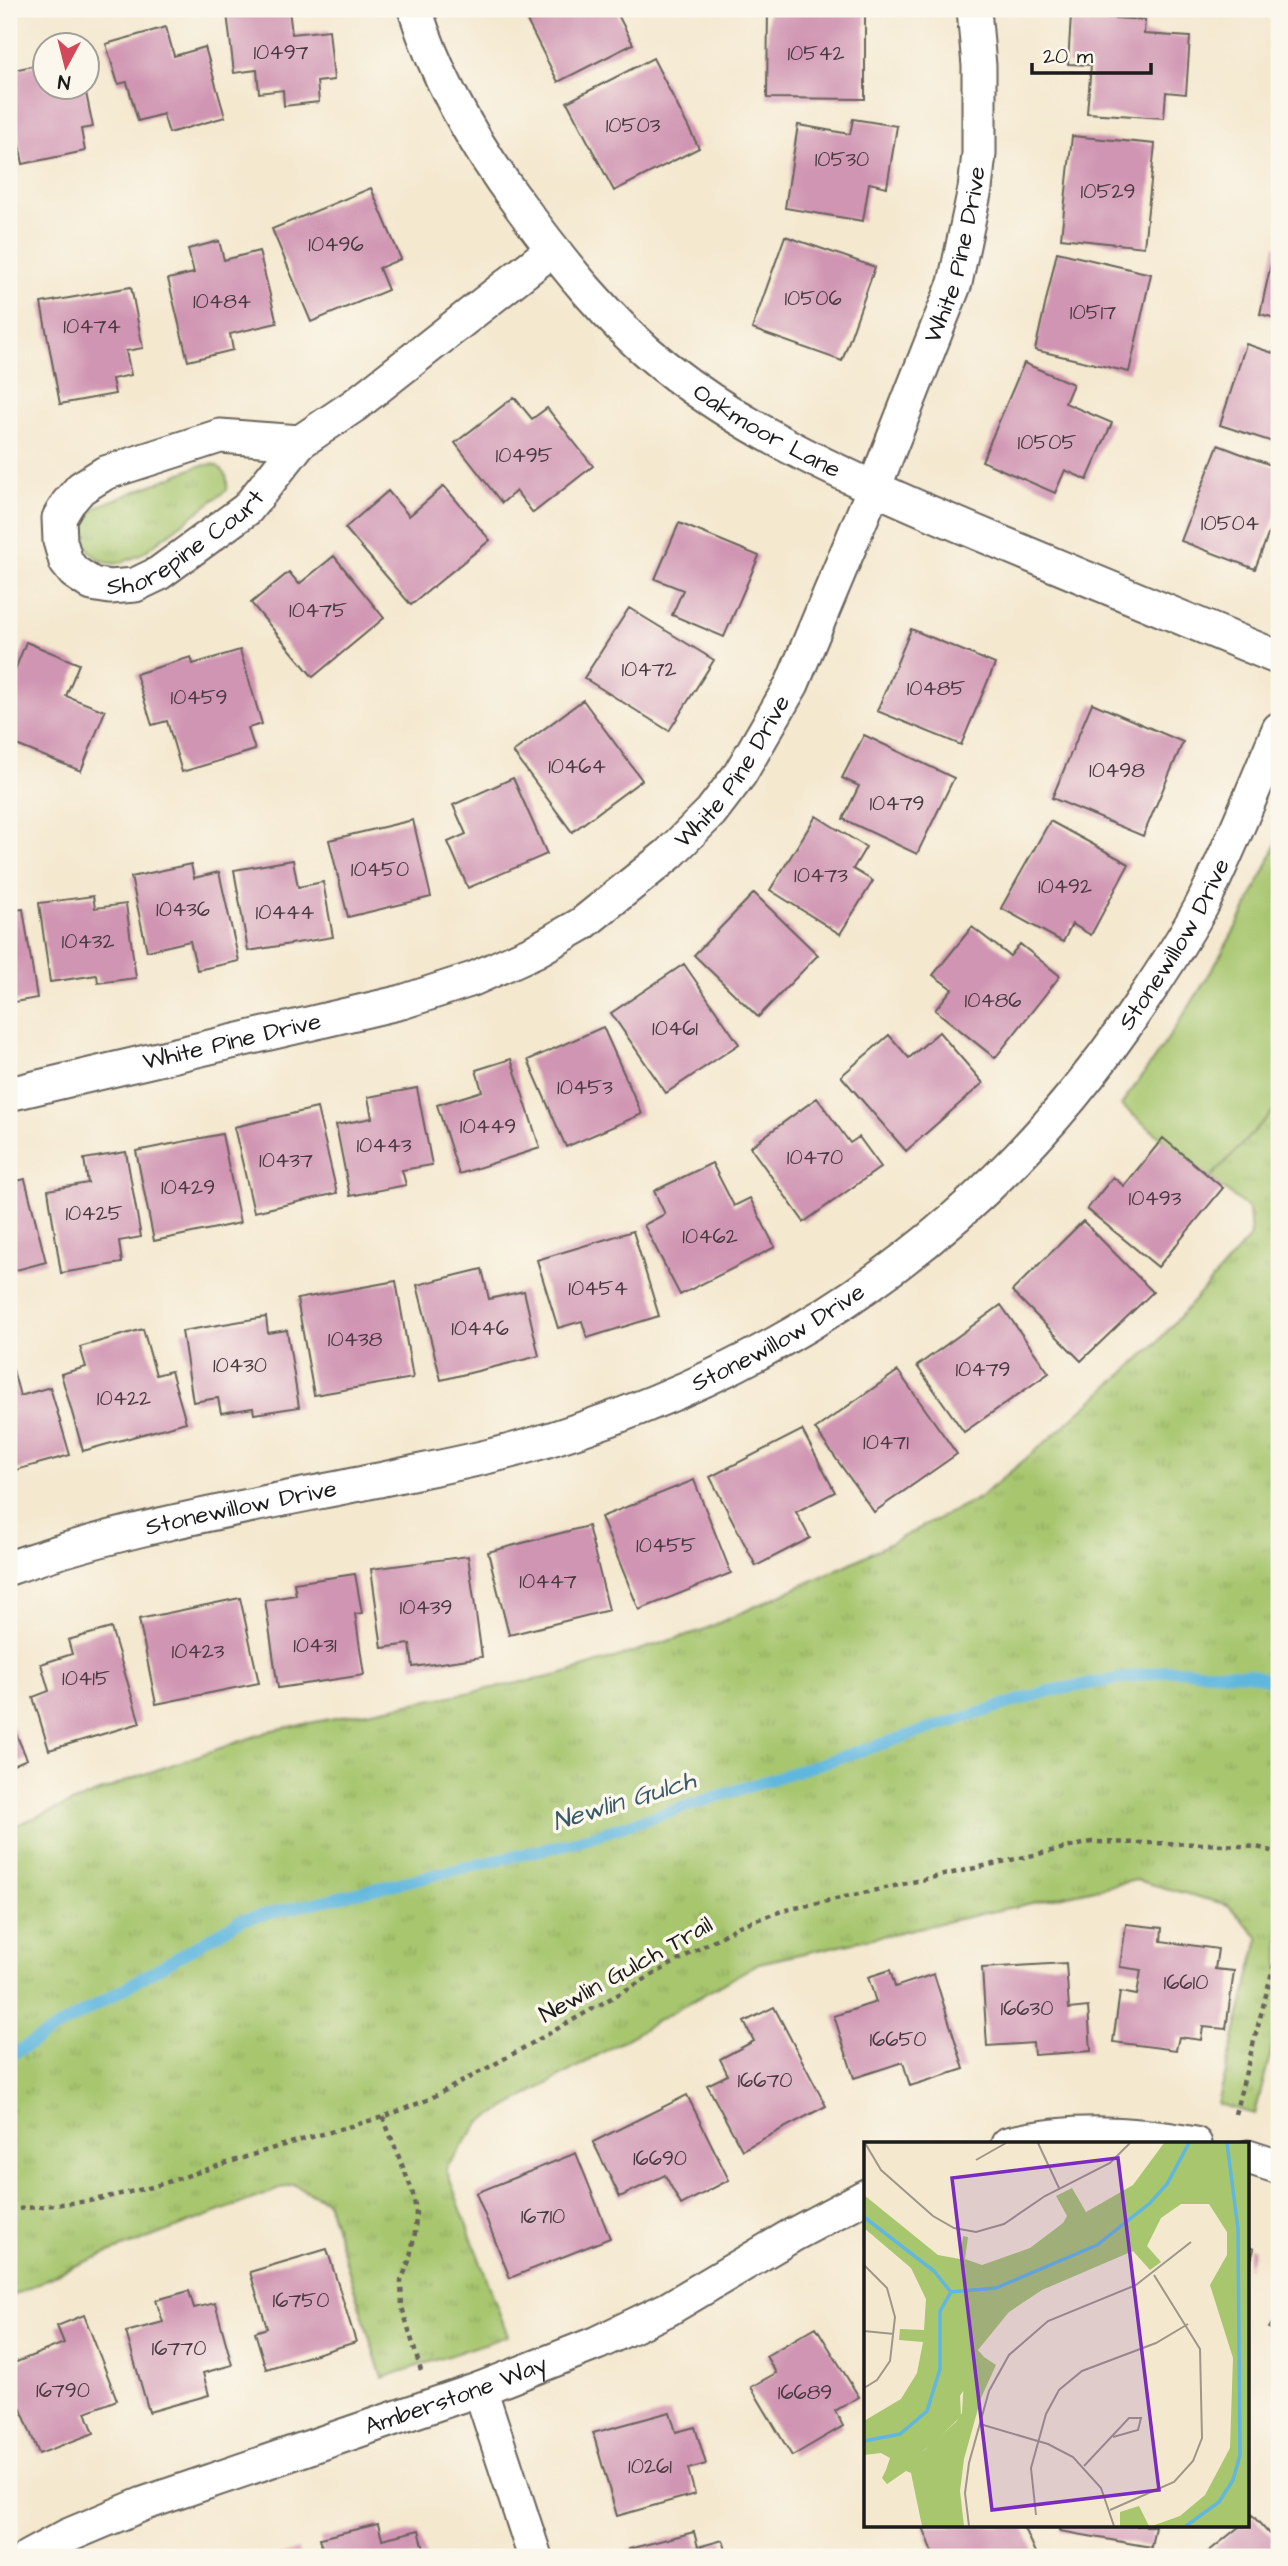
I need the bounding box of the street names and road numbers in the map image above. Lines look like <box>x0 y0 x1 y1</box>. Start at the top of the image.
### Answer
street label: White Pine Drive <box>916 165 994 348</box>
street label: Oakmoor Lane <box>686 375 846 487</box>
street label: Shorepine Court <box>105 482 273 604</box>
street label: White Pine Drive <box>667 689 799 856</box>
street label: Stonewillow Drive <box>1110 853 1239 1037</box>
street label: White Pine Drive <box>140 1005 324 1079</box>
street label: Stonewillow Drive <box>686 1275 872 1401</box>
street label: Stonewillow Drive <box>142 1472 340 1545</box>
street label: Newlin Gulch Trail <box>533 1908 719 2032</box>
street label: Amberstone Way <box>360 2347 553 2444</box>

